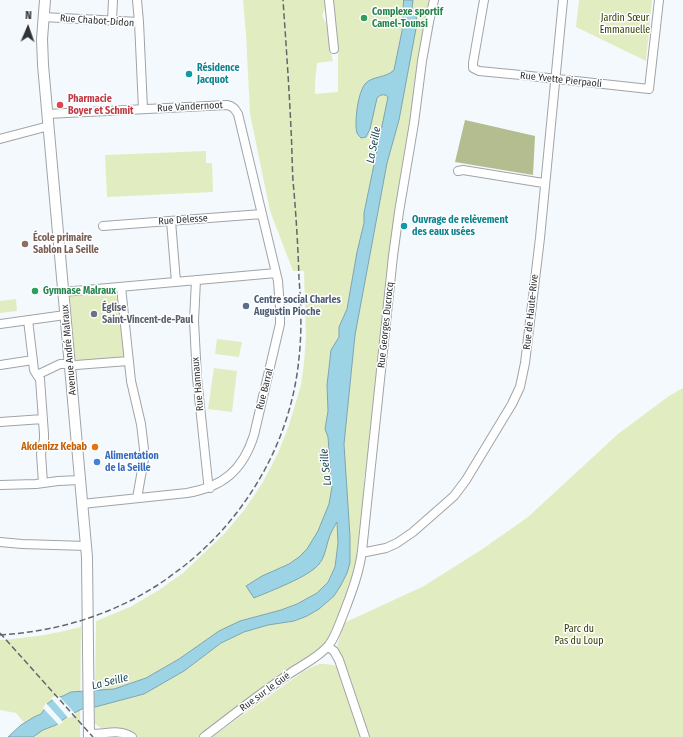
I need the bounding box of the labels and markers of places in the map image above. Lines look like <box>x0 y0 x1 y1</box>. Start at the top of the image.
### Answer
place label: Complexe sportif Camel-Tounsi <box>372 6 443 30</box>
marker: Complexe sportif Camel-Tounsi <box>359 13 369 23</box>
place label: Résidence Jacquot <box>197 62 239 86</box>
marker: Résidence Jacquot <box>184 69 194 79</box>
place label: Pharmacie Boyer et Schmit <box>68 93 134 116</box>
marker: Pharmacie Boyer et Schmit <box>55 100 65 110</box>
place label: Ouvrage de relèvement des eaux usées <box>412 214 508 238</box>
marker: Ouvrage de relèvement des eaux usées <box>399 221 409 231</box>
place label: École primaire Sablon La Seille <box>33 232 99 256</box>
marker: École primaire Sablon La Seille <box>20 239 30 249</box>
place label: Gymnase Malraux <box>43 285 116 297</box>
marker: Gymnase Malraux <box>30 286 40 296</box>
place label: Centre social Charles Augustin Pioche <box>254 294 341 318</box>
marker: Centre social Charles Augustin Pioche <box>241 301 251 311</box>
place label: Église Saint-Vincent-de-Paul <box>102 302 193 326</box>
marker: Église Saint-Vincent-de-Paul <box>89 309 99 319</box>
place label: Akdenizz Kebab <box>21 441 87 453</box>
marker: Akdenizz Kebab <box>90 442 100 452</box>
place label: Alimentation de la Seille <box>105 450 159 474</box>
marker: Alimentation de la Seille <box>92 457 102 467</box>

